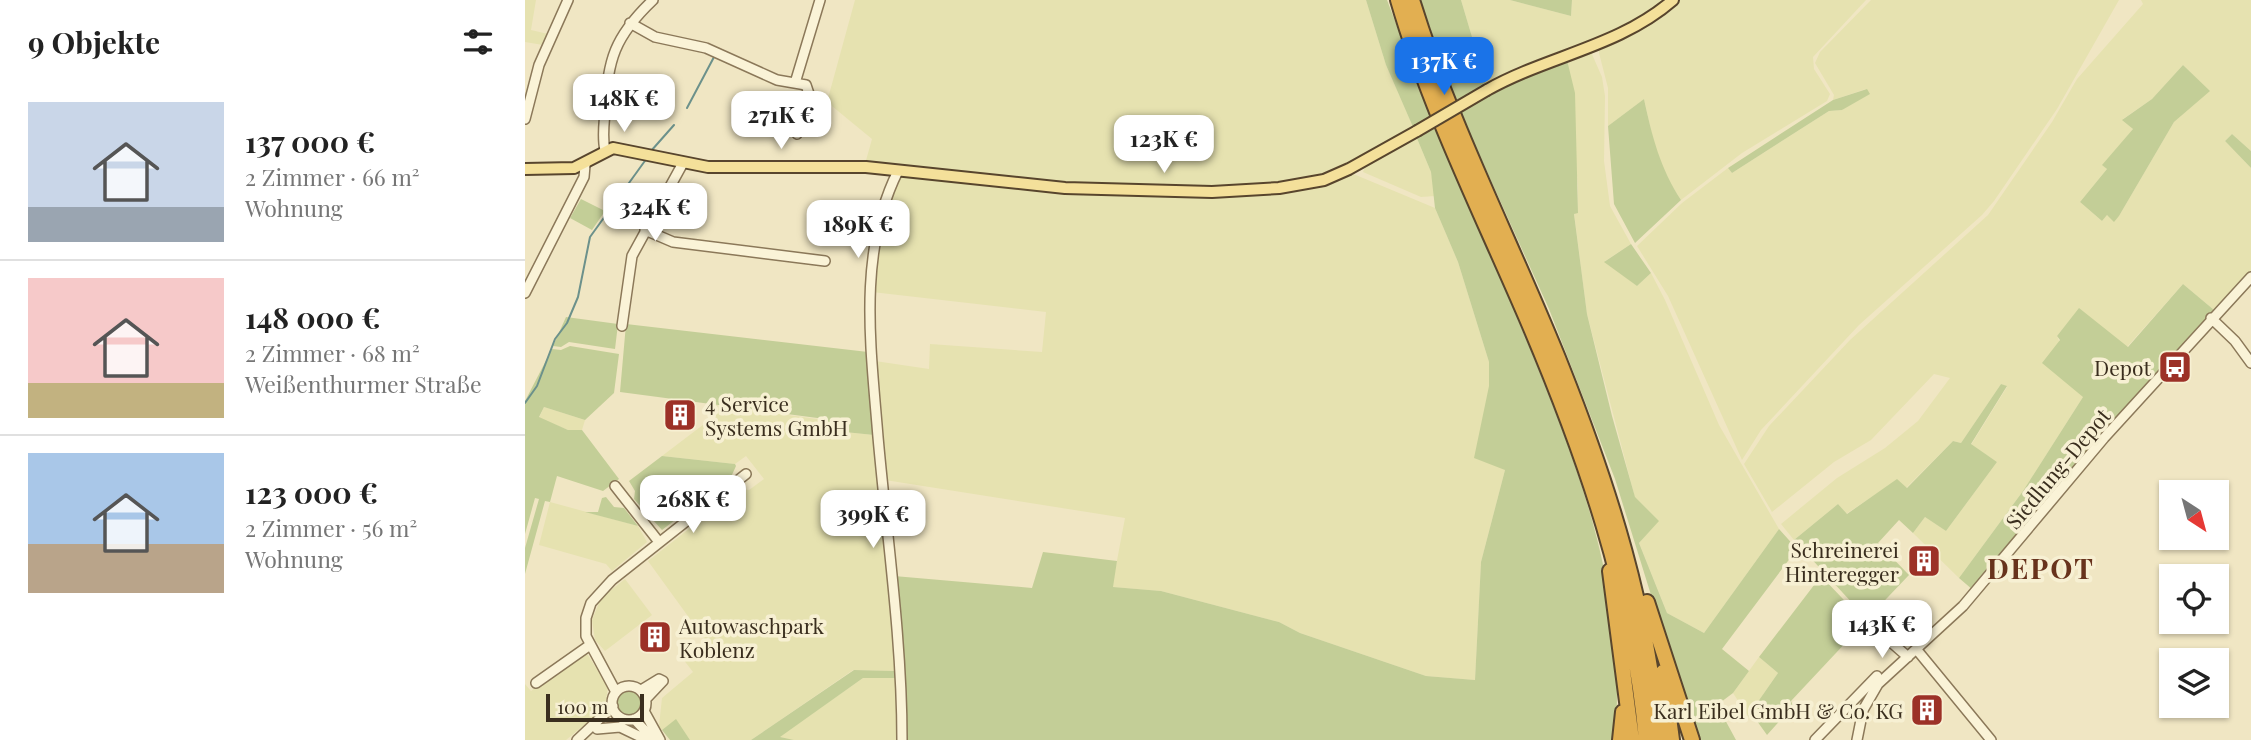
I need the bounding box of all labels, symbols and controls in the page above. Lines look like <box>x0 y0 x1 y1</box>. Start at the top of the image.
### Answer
text: 9 Objekte <box>28 22 160 62</box>
icon: filters <box>459 23 497 61</box>
pin: 137K € <box>1387 38 1501 97</box>
text: 137K € <box>1411 44 1477 75</box>
pin: 148K € <box>567 74 681 134</box>
text: 148K € <box>589 81 659 112</box>
pin: 271K € <box>724 92 838 151</box>
text: 271K € <box>747 98 815 129</box>
pin: 123K € <box>1107 116 1221 175</box>
text: 137 000 € <box>245 121 375 161</box>
text: 123K € <box>1130 122 1198 153</box>
icon: home <box>84 130 168 214</box>
text: 2 Zimmer · 66 m² <box>245 161 420 192</box>
pin: 324K € <box>598 184 712 243</box>
text: 324K € <box>619 190 691 221</box>
text: Wohnung <box>245 192 343 223</box>
pin: 189K € <box>801 201 915 260</box>
text: 189K € <box>823 207 893 238</box>
text: 148 000 € <box>245 297 380 337</box>
icon: home <box>84 306 168 390</box>
text: 2 Zimmer · 68 m² <box>245 337 420 368</box>
bus stop icon: Depot <box>2156 348 2194 386</box>
place label: Depot <box>2094 353 2152 381</box>
text: Weißenthurmer Straße <box>245 368 482 399</box>
place label: 4 Service Systems GmbH <box>705 389 848 441</box>
building icon: 4 Service Systems GmbH <box>661 396 699 434</box>
street label: Siedlung-Depot <box>1998 401 2116 534</box>
text: 123 000 € <box>245 472 378 512</box>
pin: 268K € <box>636 476 750 535</box>
north arrow <box>2159 480 2229 550</box>
map controls <box>2159 480 2229 718</box>
icon: home <box>84 481 168 565</box>
text: 268K € <box>656 482 730 513</box>
pin: 399K € <box>816 490 930 550</box>
text: 399K € <box>837 497 909 528</box>
text: 2 Zimmer · 56 m² <box>245 512 417 543</box>
place label: Schreinerei Hinteregger <box>1785 535 1900 587</box>
building icon: Schreinerei Hinteregger <box>1905 542 1943 580</box>
text: Wohnung <box>245 543 343 574</box>
district label: DEPOT <box>1987 549 2095 586</box>
button: locate <box>2159 564 2229 634</box>
pin: 143K € <box>1825 600 1939 660</box>
text: 143K € <box>1848 607 1916 638</box>
place label: Autowaschpark Koblenz <box>678 611 825 663</box>
building icon: Autowaschpark Koblenz <box>636 618 674 656</box>
button: layers <box>2159 648 2229 718</box>
scale bar <box>546 691 644 723</box>
building icon: Karl Eibel GmbH & Co. KG <box>1908 691 1946 729</box>
text: 100 m <box>557 693 608 719</box>
place label: Karl Eibel GmbH & Co. KG <box>1653 696 1903 724</box>

